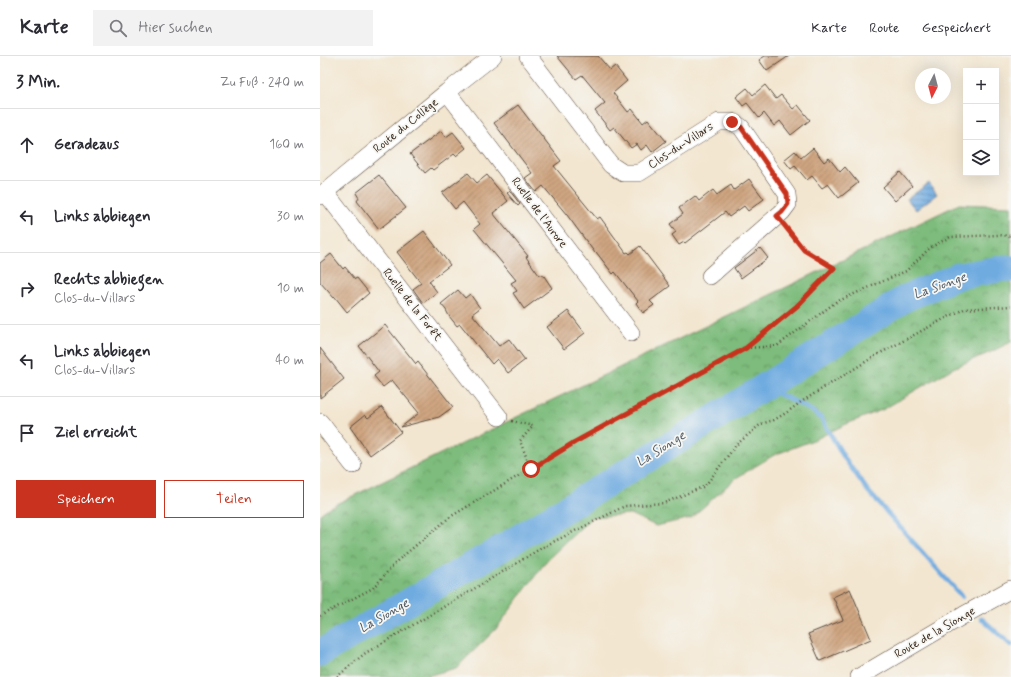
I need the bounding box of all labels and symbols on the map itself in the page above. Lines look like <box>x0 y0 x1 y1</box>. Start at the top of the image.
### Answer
north arrow <box>915 68 951 104</box>
street label: Route du Collège <box>370 95 442 157</box>
route end <box>723 113 741 131</box>
street label: Clos-du-Villars <box>645 119 717 173</box>
street label: Ruelle de l'Aurore <box>507 174 571 252</box>
street label: Ruelle de la Forêt <box>379 265 445 345</box>
water label: La Sionge <box>911 268 969 303</box>
water label: La Sionge <box>633 427 689 471</box>
route start <box>522 460 540 478</box>
water label: La Sionge <box>356 595 413 637</box>
street label: Route de la Sionge <box>892 603 978 663</box>

